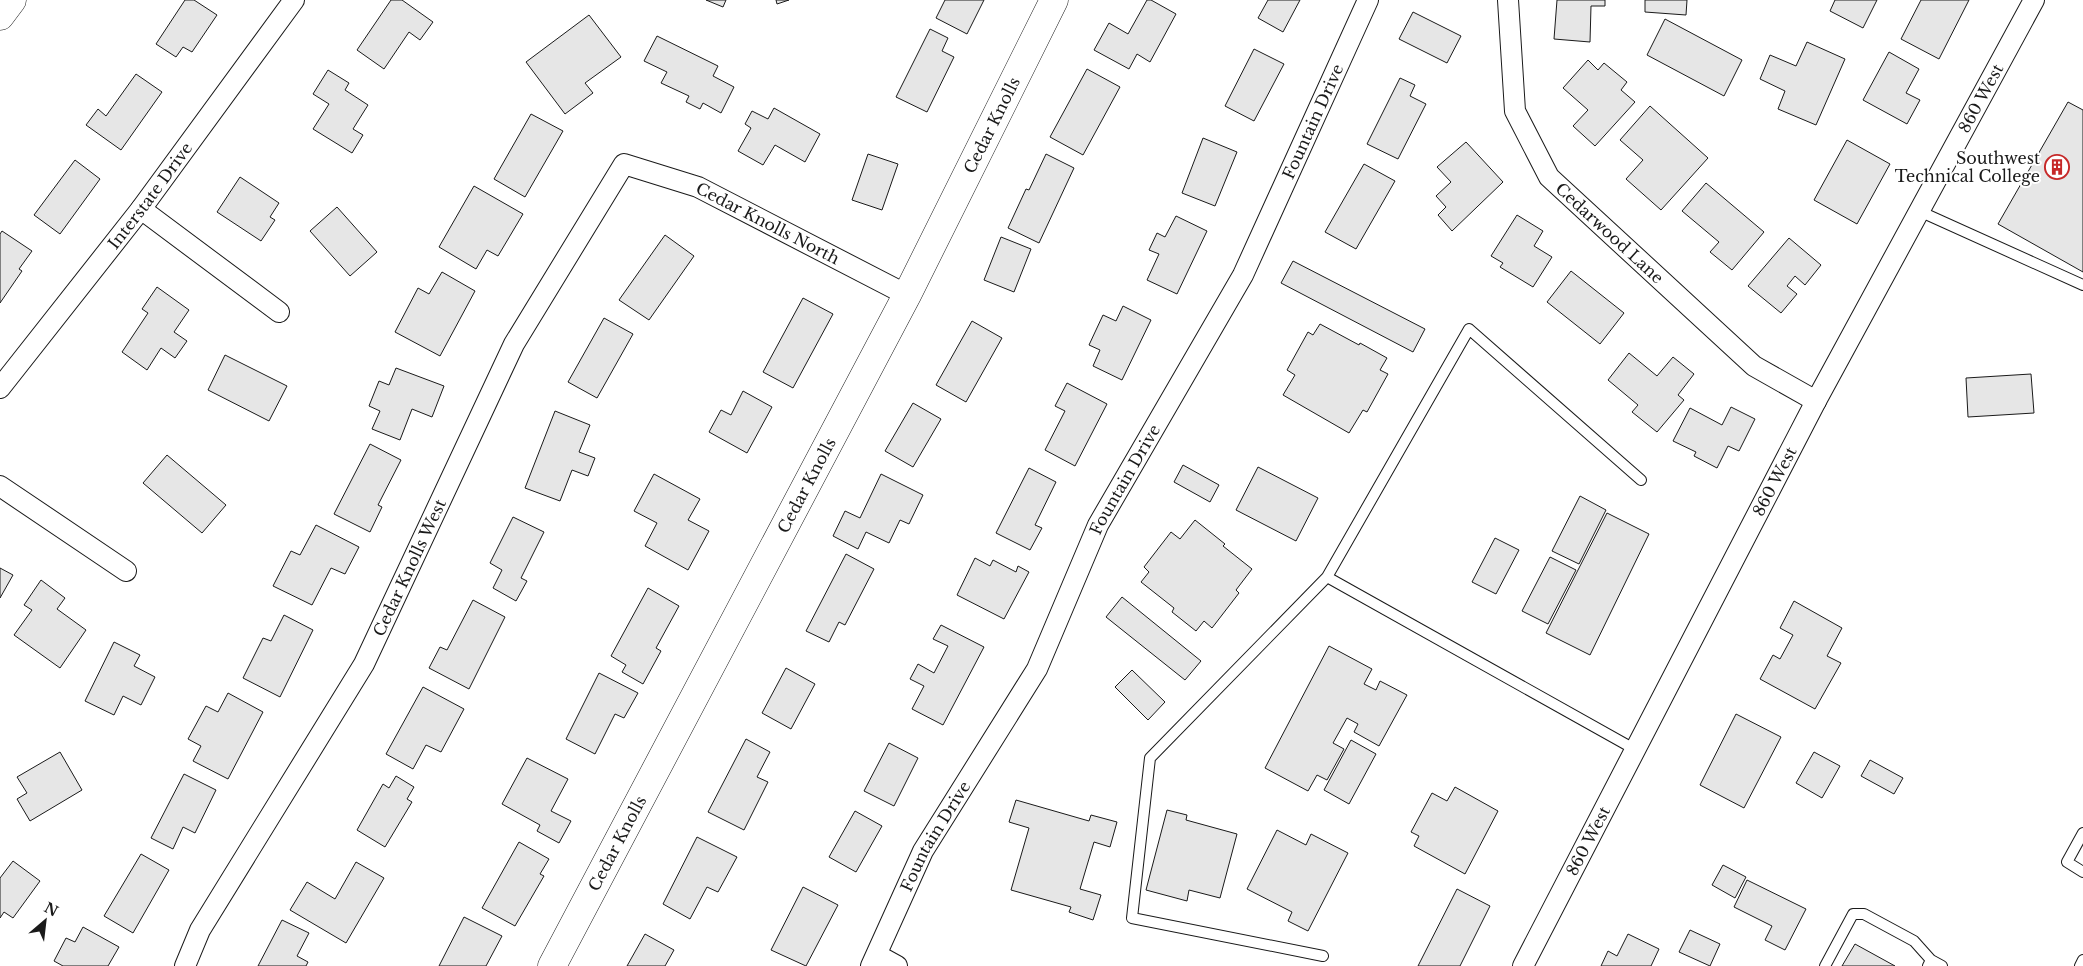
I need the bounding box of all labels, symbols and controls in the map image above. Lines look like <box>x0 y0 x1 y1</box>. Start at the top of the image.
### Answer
street label: 860 West <box>1954 60 2007 136</box>
street label: Fountain Drive <box>1278 61 1348 182</box>
street label: Cedar Knolls <box>959 74 1024 177</box>
street label: Interstate Drive <box>103 138 197 253</box>
place label: Southwest Technical College <box>1895 148 2040 186</box>
building icon: Southwest Technical College <box>2044 154 2070 180</box>
street label: Cedar Knolls North <box>693 178 843 268</box>
street label: Cedarwood Lane <box>1552 178 1668 288</box>
street label: Fountain Drive <box>1085 421 1164 538</box>
street label: Cedar Knolls <box>773 434 840 536</box>
street label: 860 West <box>1748 443 1801 519</box>
street label: Cedar Knolls West <box>368 496 450 639</box>
street label: Fountain Drive <box>896 777 974 895</box>
street label: Cedar Knolls <box>584 792 650 894</box>
street label: 860 West <box>1562 803 1614 879</box>
north arrow <box>20 896 70 946</box>
text: N <box>41 898 61 921</box>

